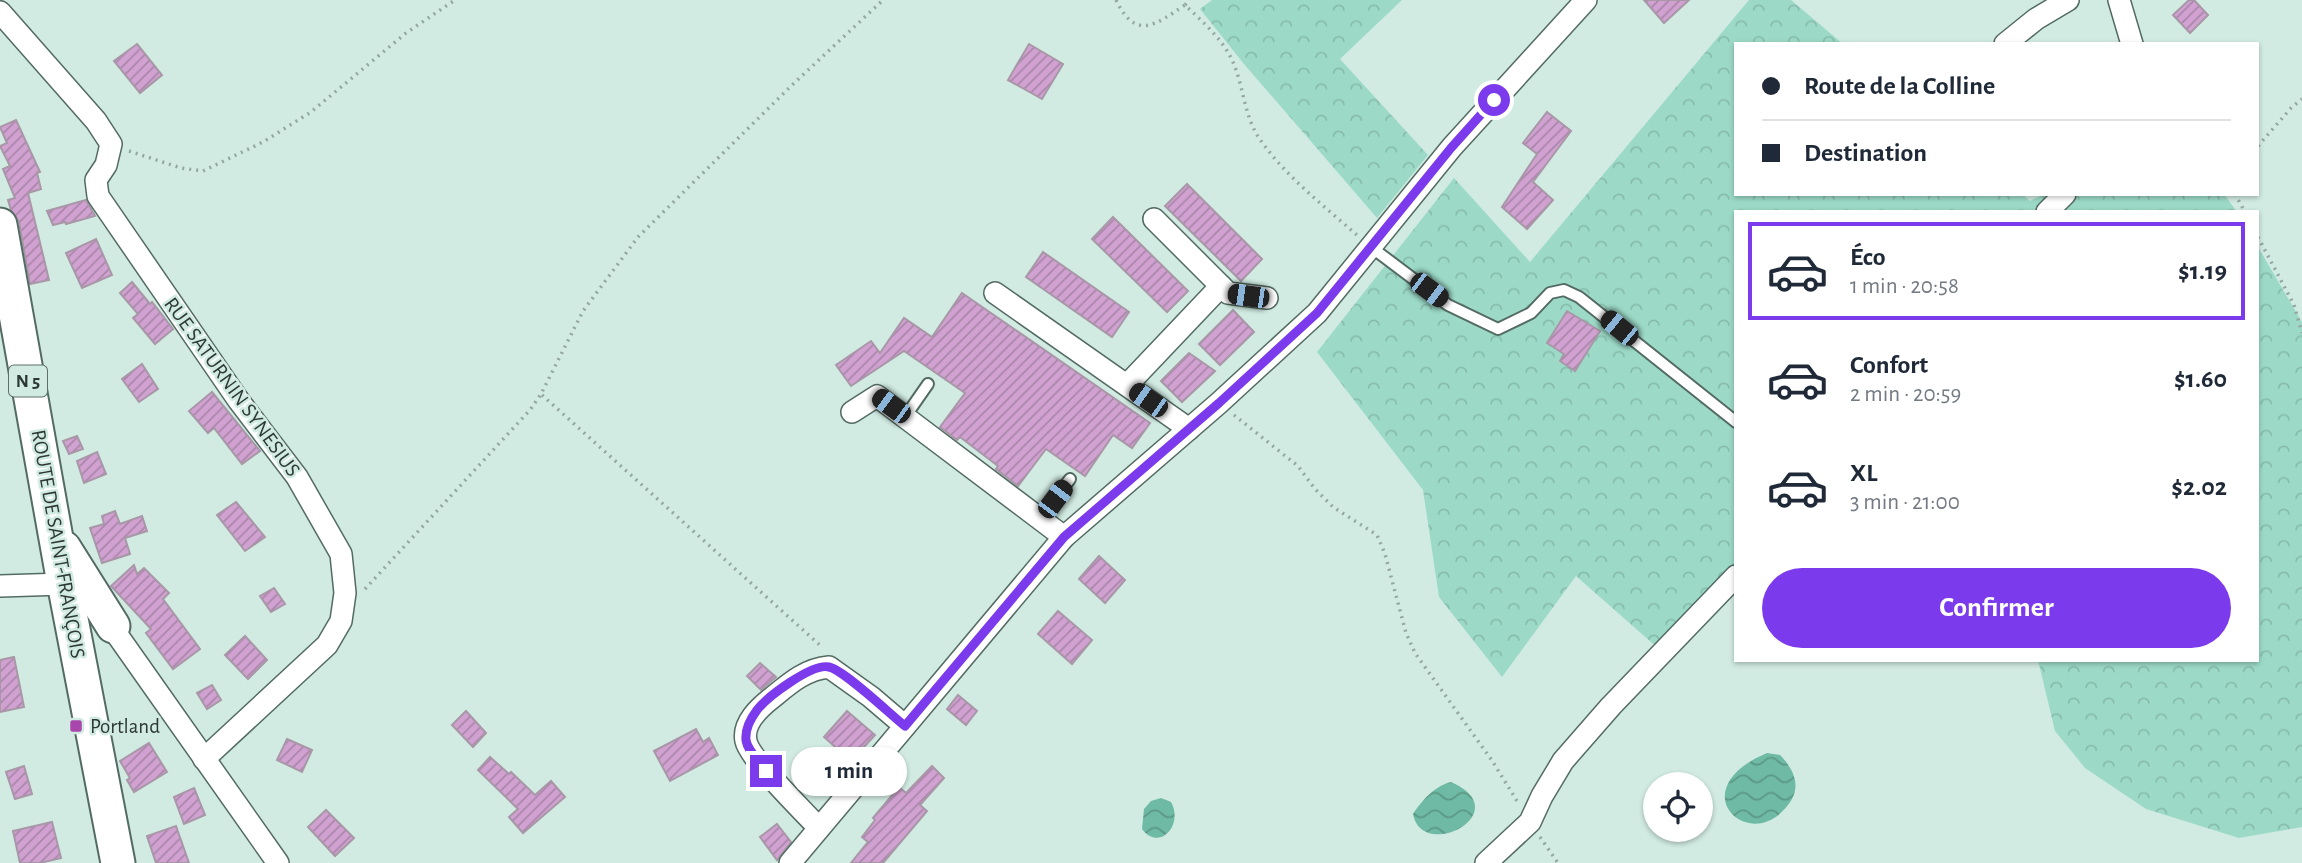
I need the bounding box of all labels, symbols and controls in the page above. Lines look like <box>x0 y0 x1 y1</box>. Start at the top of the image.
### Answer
text: Route de la Colline <box>1804 73 1995 99</box>
route start <box>1478 84 1510 116</box>
text: Destination <box>1804 140 1927 166</box>
icon: car <box>1766 240 1829 303</box>
text: Éco <box>1850 244 1886 270</box>
text: $1.19 <box>2178 258 2227 284</box>
car <box>1406 269 1453 311</box>
text: 1 min · 20:58 <box>1850 275 1959 298</box>
car <box>1226 283 1271 309</box>
street label: RUE SATURNIN SYNESIUS <box>160 294 304 481</box>
car <box>1597 307 1642 349</box>
icon: car <box>1766 348 1829 411</box>
text: Confort <box>1850 352 1928 378</box>
road number: N 5 <box>9 366 47 396</box>
text: $1.60 <box>2174 366 2227 392</box>
car <box>1125 379 1172 421</box>
text: 2 min · 20:59 <box>1850 383 1961 406</box>
car <box>868 385 915 427</box>
street label: ROUTE DE SAINT-FRANÇOIS <box>28 428 88 660</box>
icon: car <box>1766 456 1829 519</box>
text: XL <box>1850 460 1877 486</box>
text: $2.02 <box>2171 474 2227 500</box>
car <box>1034 476 1077 522</box>
text: 3 min · 21:00 <box>1850 491 1960 514</box>
button: Confirmer <box>1762 568 2231 648</box>
place label: Portland <box>90 716 160 737</box>
marker: Portland <box>68 718 84 734</box>
callout: 1 min <box>790 746 906 796</box>
route end <box>750 755 782 787</box>
text: 1 min <box>825 760 873 783</box>
map controls <box>1643 772 1713 842</box>
button: locate <box>1643 772 1713 842</box>

